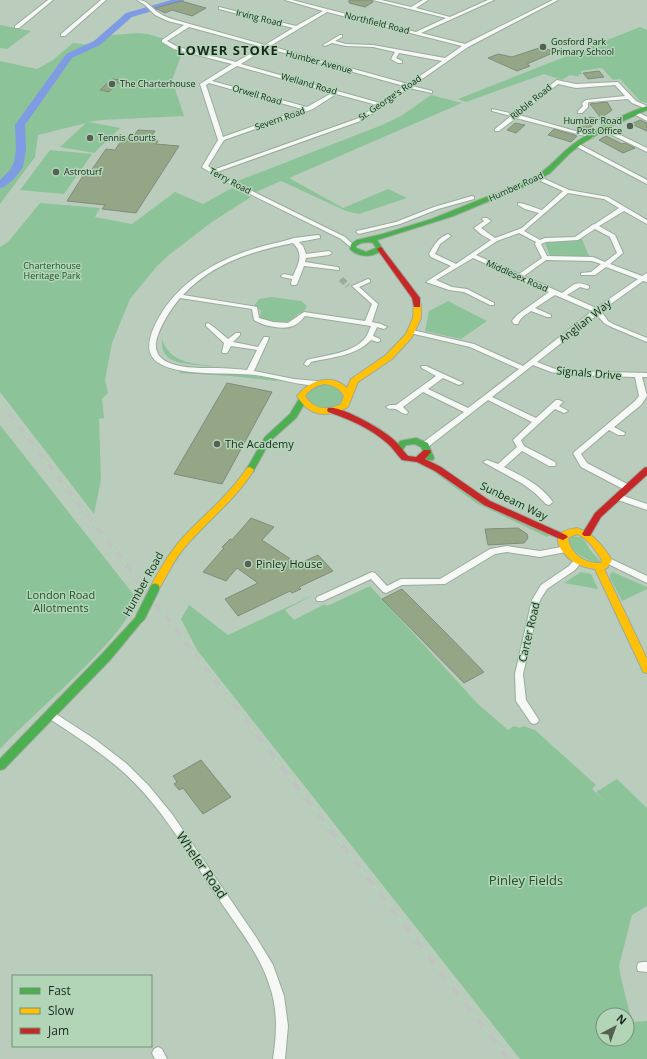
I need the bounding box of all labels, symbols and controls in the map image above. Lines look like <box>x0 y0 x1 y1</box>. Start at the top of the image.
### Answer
street label: Irving Road <box>235 6 284 30</box>
street label: Northfield Road <box>343 8 411 37</box>
place label: Gosford Park Primary School <box>551 35 614 58</box>
district label: LOWER STOKE <box>177 41 279 59</box>
marker: Gosford Park Primary School <box>538 42 548 52</box>
street label: Humber Avenue <box>284 46 354 77</box>
street label: Welland Road <box>280 69 339 98</box>
street label: St. George's Road <box>356 72 424 124</box>
place label: The Charterhouse <box>120 77 195 90</box>
marker: The Charterhouse <box>107 79 117 89</box>
street label: Orwell Road <box>231 81 283 108</box>
street label: Ribble Road <box>507 81 554 122</box>
street label: Severn Road <box>253 104 307 133</box>
place label: Humber Road Post Office <box>563 114 622 137</box>
marker: Humber Road Post Office <box>625 121 635 131</box>
place label: Tennis Courts <box>98 131 156 144</box>
marker: Tennis Courts <box>85 133 95 143</box>
street label: Terry Road <box>207 164 253 197</box>
place label: Astroturf <box>64 165 103 178</box>
marker: Astroturf <box>51 167 61 177</box>
street label: Humber Road <box>486 169 545 204</box>
street label: Middlesex Road <box>484 256 550 295</box>
park label: Charterhouse Heritage Park <box>23 259 81 282</box>
street label: Anglian Way <box>555 295 614 346</box>
street label: Signals Drive <box>556 362 622 383</box>
place label: The Academy <box>225 436 294 451</box>
marker: The Academy <box>212 439 222 449</box>
street label: Sunbeam Way <box>478 478 551 524</box>
street label: Humber Road <box>119 549 166 619</box>
place label: Pinley House <box>256 556 322 571</box>
marker: Pinley House <box>243 559 253 569</box>
park label: London Road Allotments <box>27 587 95 615</box>
street label: Carter Road <box>514 600 543 663</box>
street label: Wheler Road <box>172 828 232 902</box>
park label: Pinley Fields <box>489 871 563 889</box>
legend <box>12 975 152 1047</box>
text: Fast <box>48 982 71 999</box>
text: Slow <box>48 1002 75 1019</box>
north arrow <box>595 1007 635 1047</box>
text: N <box>614 1010 630 1028</box>
text: Jam <box>47 1022 69 1039</box>

